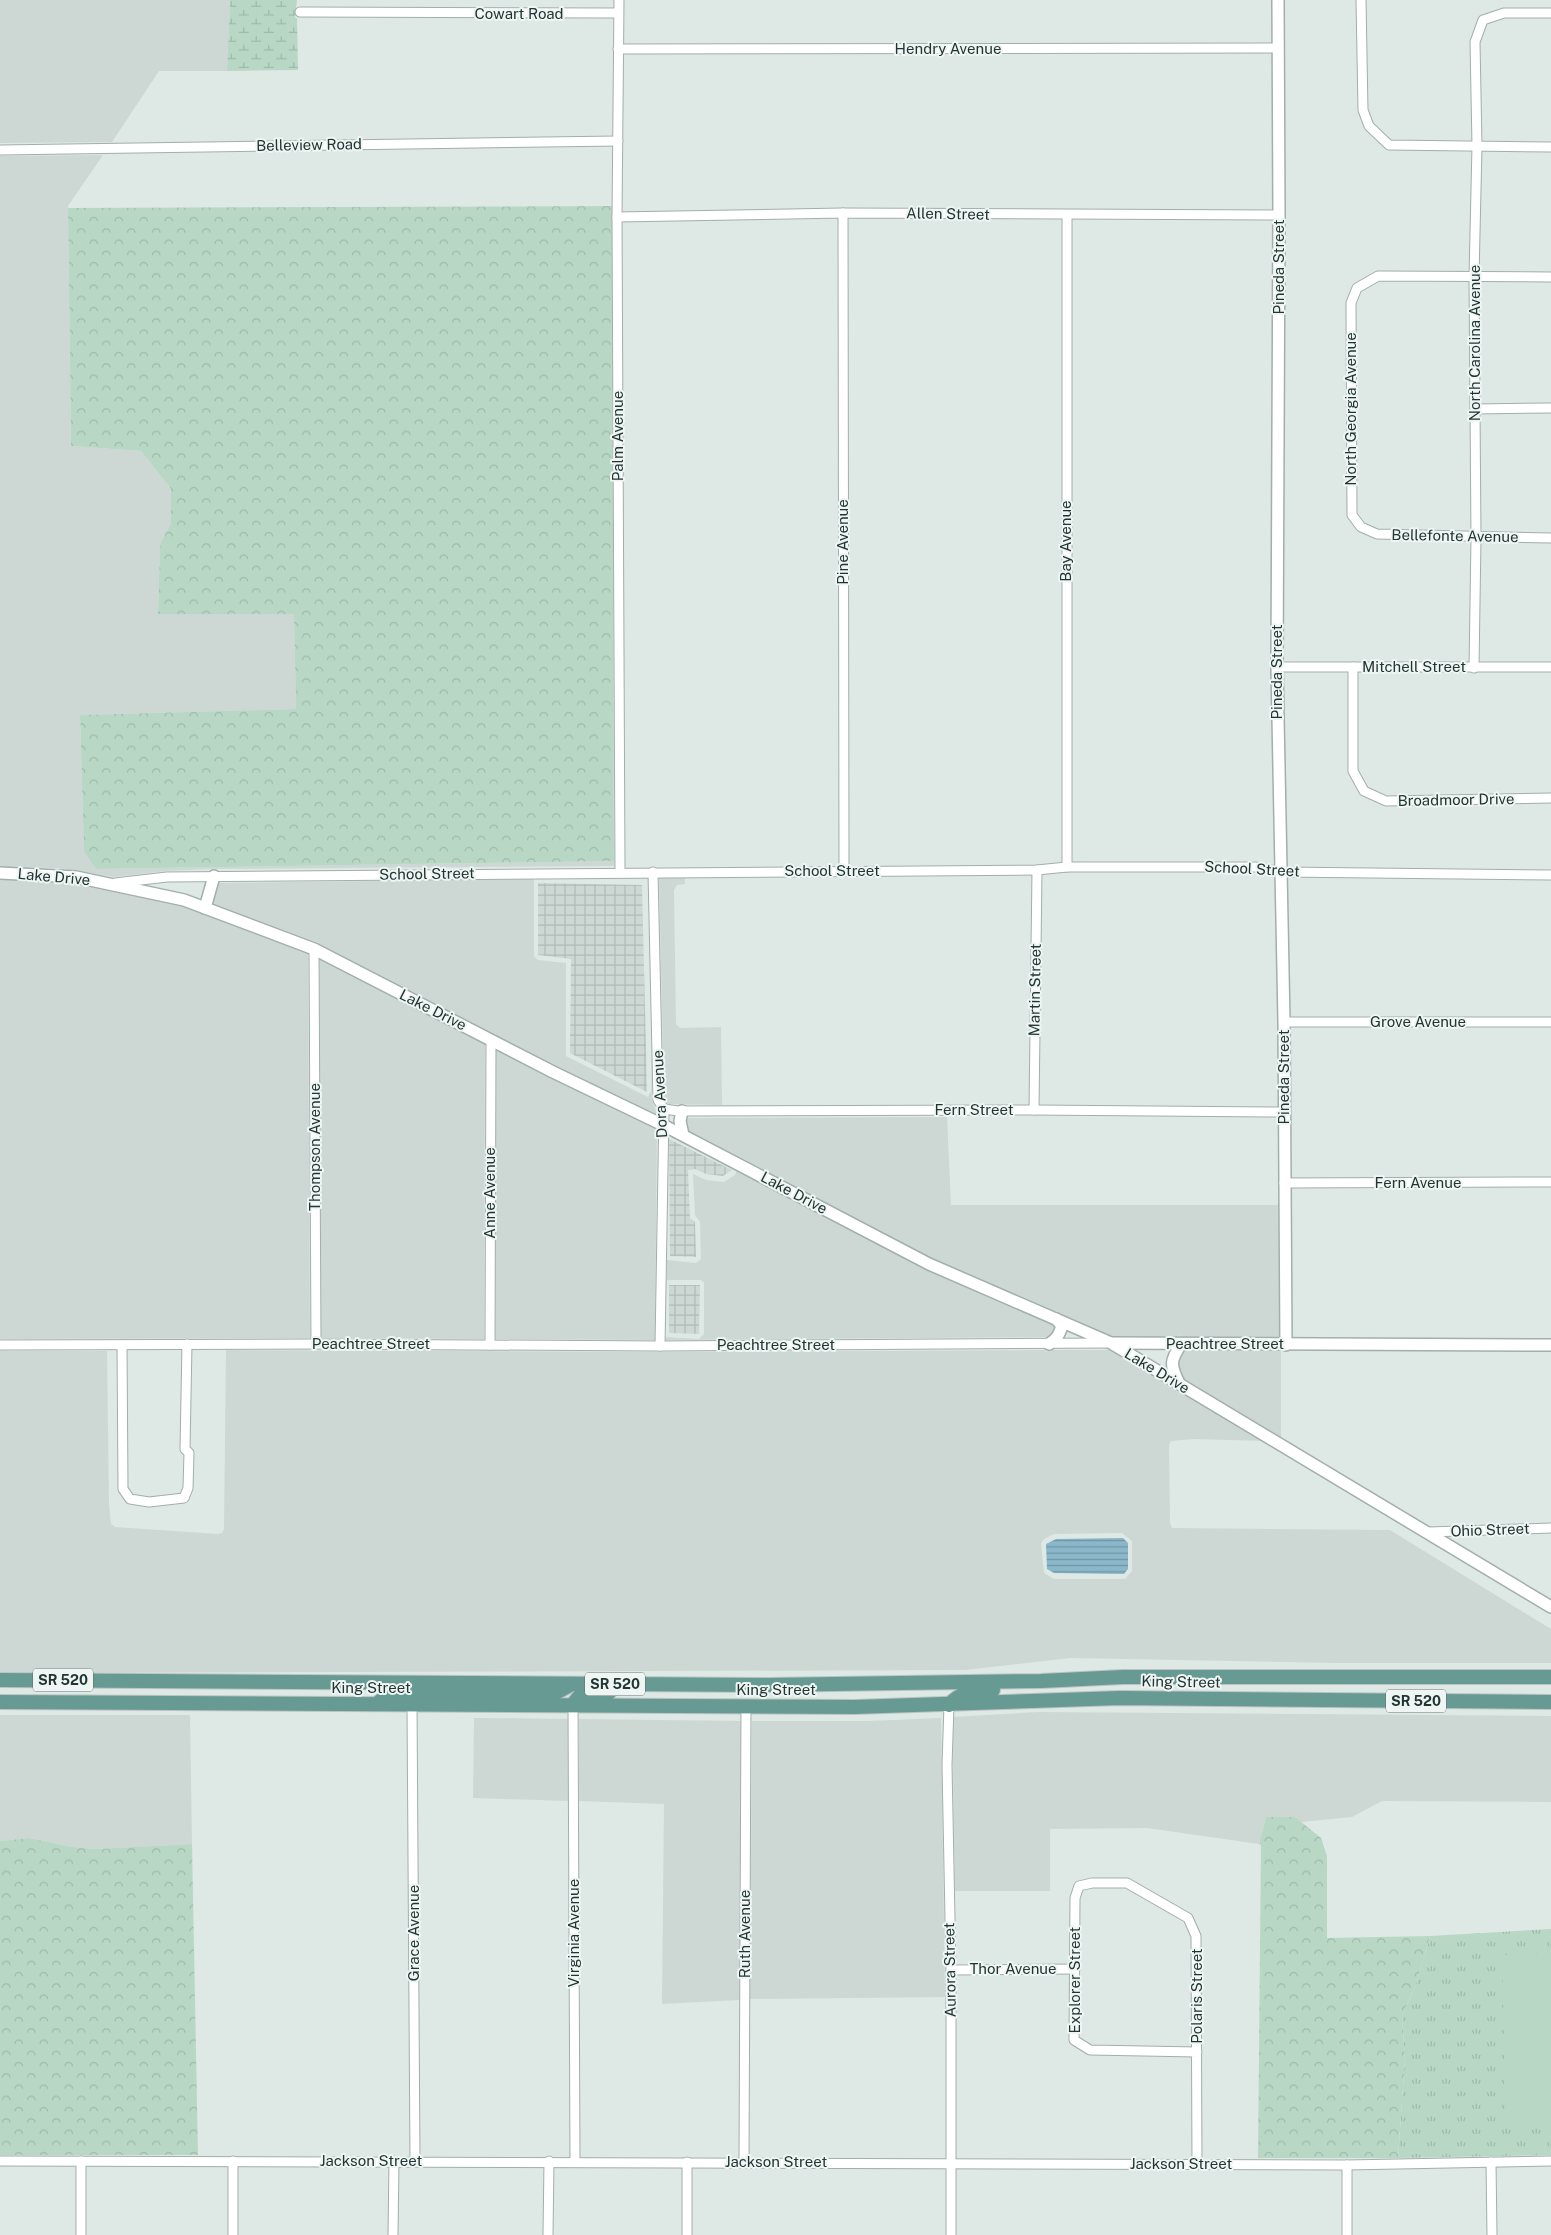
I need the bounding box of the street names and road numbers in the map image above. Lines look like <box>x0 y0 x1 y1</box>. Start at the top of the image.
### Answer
street label: Cowart Road <box>474 5 564 22</box>
street label: Hendry Avenue <box>895 40 1001 57</box>
street label: Belleview Road <box>256 135 362 154</box>
street label: Allen Street <box>906 204 990 223</box>
street label: Pineda Street <box>1270 219 1287 315</box>
street label: North Carolina Avenue <box>1466 265 1483 421</box>
street label: North Georgia Avenue <box>1342 332 1359 486</box>
street label: Palm Avenue <box>609 391 626 481</box>
street label: Pine Avenue <box>834 499 851 585</box>
street label: Bay Avenue <box>1057 500 1074 582</box>
street label: Bellefonte Avenue <box>1391 526 1519 545</box>
street label: Pineda Street <box>1268 624 1285 720</box>
street label: Mitchell Street <box>1362 658 1466 675</box>
street label: Broadmoor Drive <box>1397 790 1515 809</box>
street label: School Street <box>1204 858 1300 880</box>
street label: School Street <box>784 862 880 879</box>
street label: School Street <box>379 864 475 883</box>
street label: Lake Drive <box>17 865 91 888</box>
street label: Martin Street <box>1025 943 1044 1037</box>
street label: Lake Drive <box>397 985 469 1034</box>
street label: Grove Avenue <box>1370 1013 1466 1030</box>
street label: Pineda Street <box>1275 1029 1292 1125</box>
street label: Dora Avenue <box>649 1050 670 1138</box>
street label: Thompson Avenue <box>306 1083 323 1211</box>
street label: Fern Street <box>934 1101 1014 1118</box>
street label: Anne Avenue <box>481 1147 498 1239</box>
street label: Lake Drive <box>758 1168 830 1217</box>
street label: Fern Avenue <box>1375 1174 1461 1191</box>
street label: Peachtree Street <box>312 1335 430 1352</box>
street label: Peachtree Street <box>1166 1335 1284 1352</box>
street label: Peachtree Street <box>717 1336 835 1353</box>
street label: Lake Drive <box>1122 1345 1193 1397</box>
street label: Ohio Street <box>1450 1520 1530 1539</box>
road number: SR 520 <box>33 1668 93 1692</box>
road number: SR 520 <box>585 1672 645 1696</box>
street label: King Street <box>1141 1672 1221 1691</box>
street label: King Street <box>331 1679 411 1696</box>
street label: King Street <box>736 1681 816 1698</box>
road number: SR 520 <box>1386 1690 1446 1712</box>
street label: Virginia Avenue <box>565 1879 582 1987</box>
street label: Grace Avenue <box>405 1885 422 1981</box>
street label: Ruth Avenue <box>736 1890 753 1978</box>
street label: Aurora Street <box>940 1922 959 2018</box>
street label: Explorer Street <box>1066 1926 1083 2033</box>
street label: Polaris Street <box>1188 1948 1205 2044</box>
street label: Thor Avenue <box>969 1960 1057 1977</box>
street label: Jackson Street <box>320 2152 422 2169</box>
street label: Jackson Street <box>725 2153 827 2170</box>
street label: Jackson Street <box>1130 2155 1232 2172</box>

